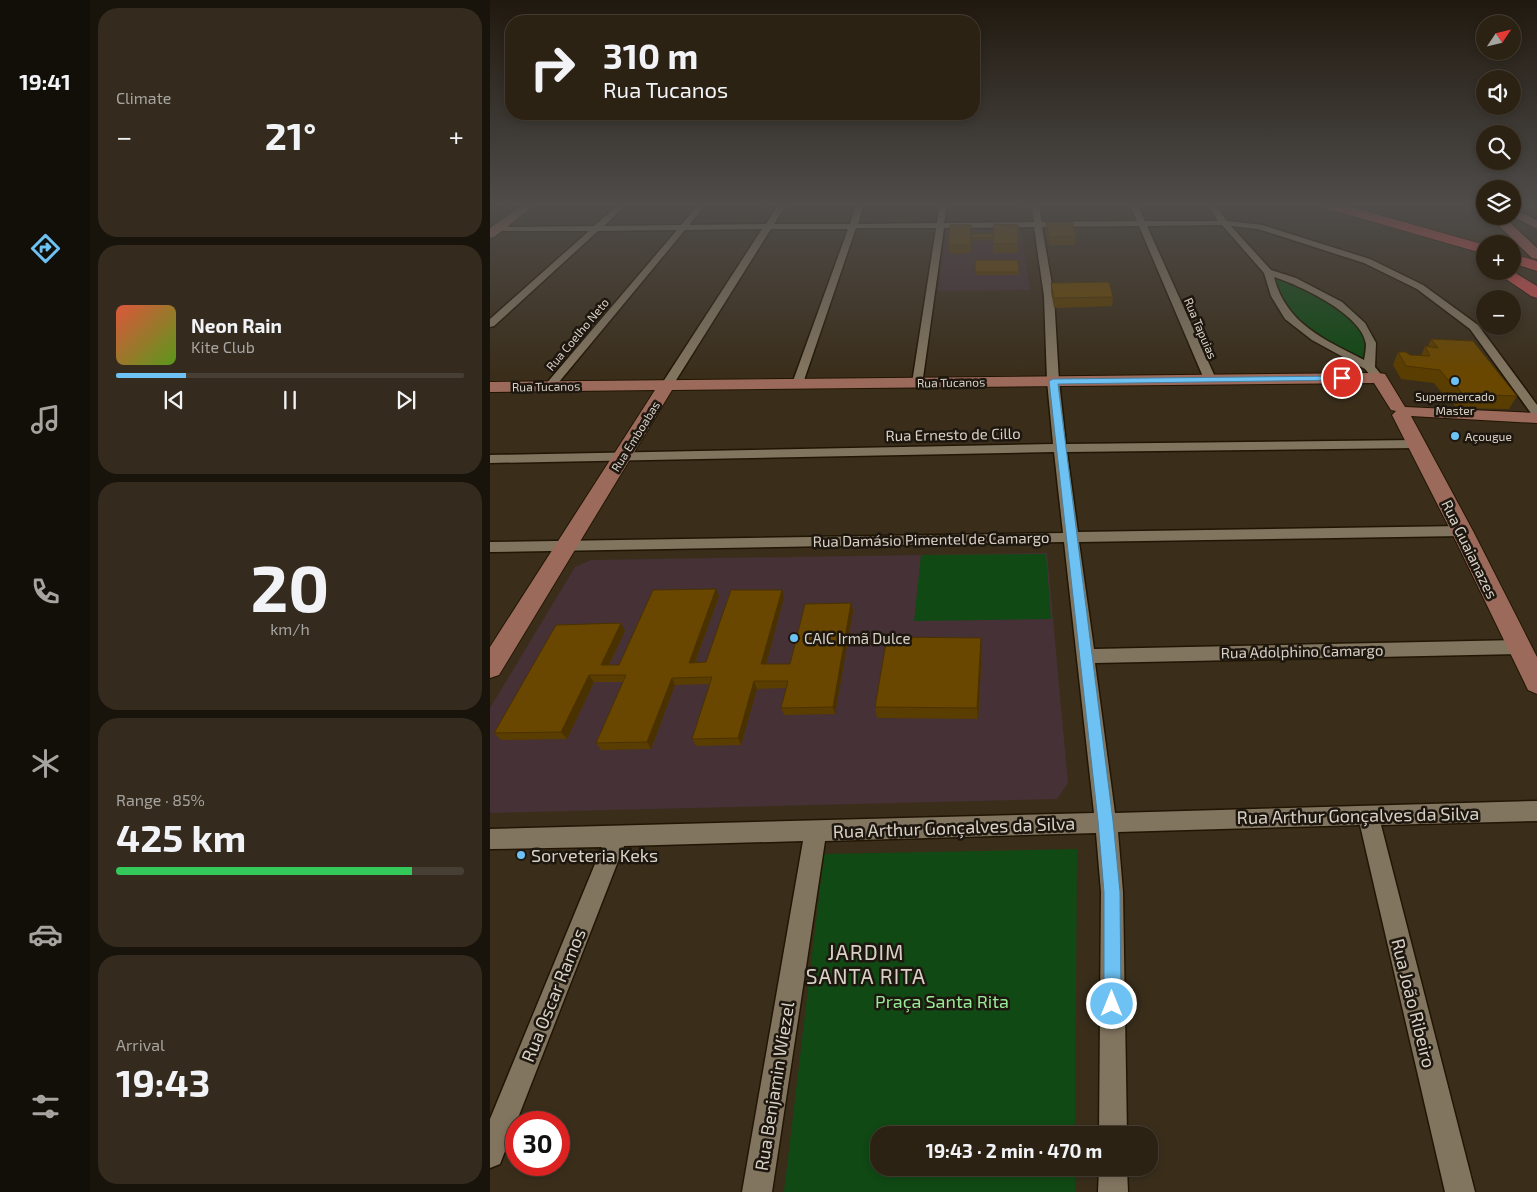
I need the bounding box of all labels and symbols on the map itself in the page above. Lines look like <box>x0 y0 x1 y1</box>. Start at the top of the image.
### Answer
north arrow <box>1476 15 1521 60</box>
street label: Rua Coelho Neto <box>543 295 611 373</box>
street label: Rua Tapuias <box>1182 295 1220 361</box>
pin <box>1321 357 1363 399</box>
street label: Rua Tucanos <box>917 374 985 390</box>
marker: Supermercado Master <box>1449 375 1461 387</box>
street label: Rua Tucanos <box>512 378 580 394</box>
place label: Supermercado Master <box>1415 389 1495 417</box>
street label: Rua Emboabas <box>608 398 662 474</box>
street label: Rua Ernesto de Cillo <box>885 424 1021 444</box>
place label: Açougue <box>1465 429 1512 444</box>
marker: Açougue <box>1449 430 1461 442</box>
street label: Rua Guaianazes <box>1438 497 1502 601</box>
street label: Rua Damásio Pimentel de Camargo <box>812 528 1050 550</box>
place label: CAIC Irmã Dulce <box>804 629 911 647</box>
marker: CAIC Irmã Dulce <box>788 632 800 644</box>
street label: Rua Adolphino Camargo <box>1221 641 1383 661</box>
street label: Rua Arthur Gonçalves da Silva <box>1237 802 1480 829</box>
street label: Rua Arthur Gonçalves da Silva <box>832 812 1076 843</box>
place label: Sorveteria Keks <box>531 844 658 866</box>
marker: Sorveteria Keks <box>515 849 527 861</box>
street label: Rua Oscar Ramos <box>516 925 590 1065</box>
street label: Rua João Ribeiro <box>1387 936 1441 1070</box>
district label: JARDIM SANTA RITA <box>806 939 926 988</box>
position arrow <box>1085 977 1137 1029</box>
park label: Praça Santa Rita <box>875 990 1009 1013</box>
street label: Rua Benjamin Wiezel <box>750 999 798 1172</box>
speed limit sign: 30 <box>505 1111 570 1176</box>

